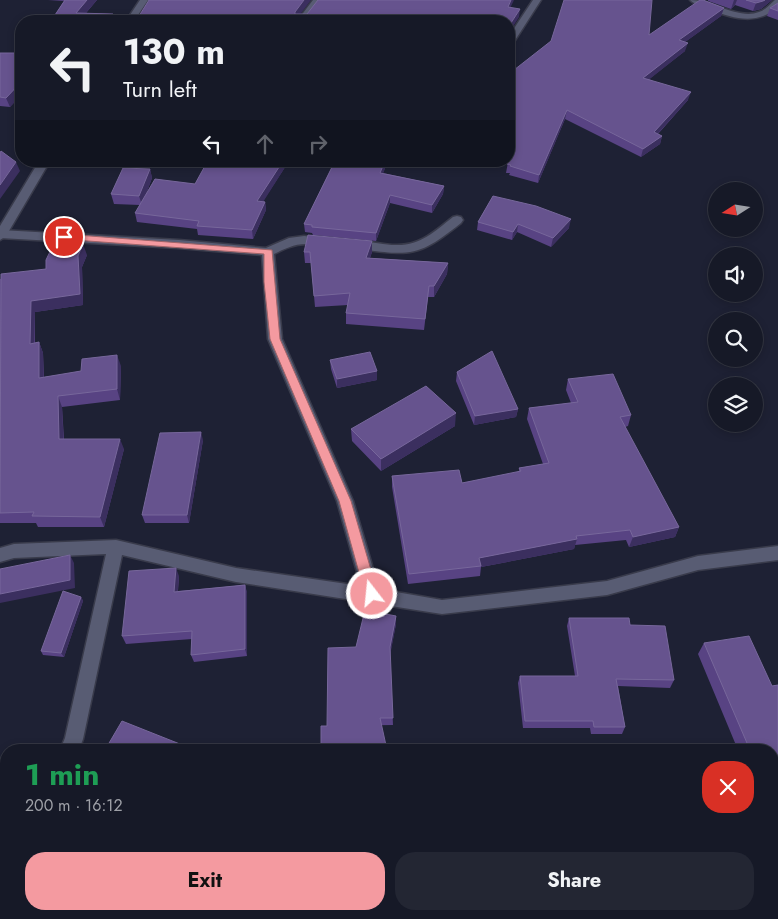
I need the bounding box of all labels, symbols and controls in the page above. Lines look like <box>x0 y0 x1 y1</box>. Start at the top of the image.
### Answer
text: 130 m <box>123 27 225 77</box>
icon: left <box>40 35 105 100</box>
text: Turn left <box>123 73 197 105</box>
icon: left <box>198 130 226 158</box>
icon: ahead <box>251 130 279 158</box>
icon: right <box>304 130 332 158</box>
north arrow <box>708 182 762 238</box>
map controls <box>708 182 763 432</box>
pin <box>43 216 85 258</box>
icon: arrive <box>50 223 78 251</box>
button: sound <box>708 247 763 302</box>
button: search <box>708 312 763 367</box>
button: layers <box>708 377 763 432</box>
position arrow <box>345 567 397 619</box>
text: 1 min <box>25 753 99 796</box>
button: close <box>702 761 754 813</box>
text: 200 m · 16:12 <box>25 794 123 817</box>
button: Exit <box>25 852 385 910</box>
button: Share <box>395 852 754 910</box>

